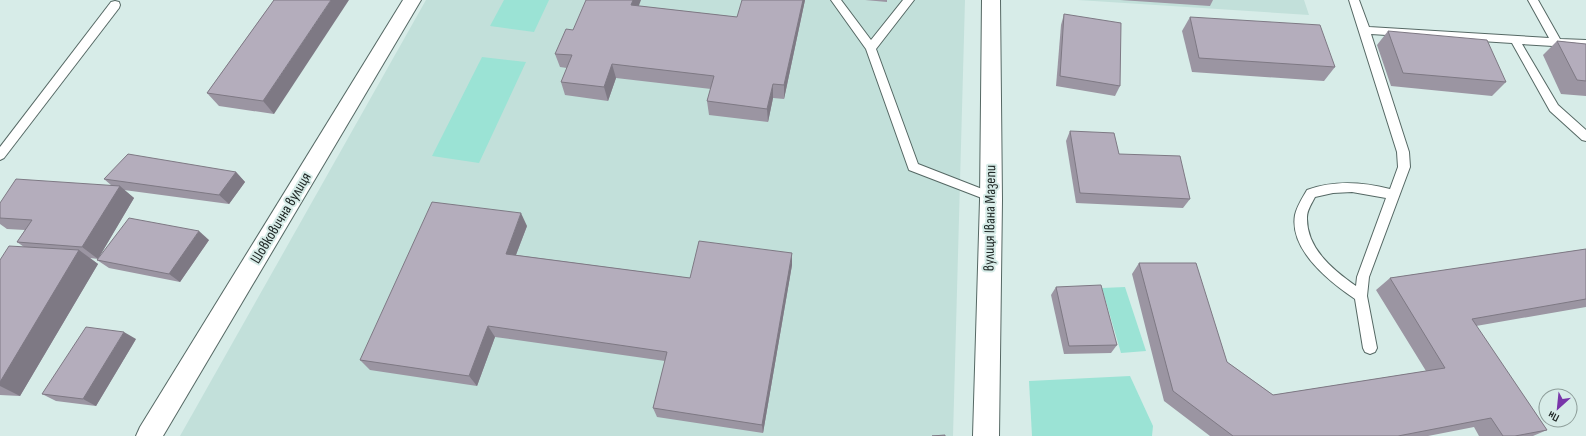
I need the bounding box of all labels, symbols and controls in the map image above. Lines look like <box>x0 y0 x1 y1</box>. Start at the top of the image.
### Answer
street label: вулиця Івана Мазепи <box>980 165 1000 271</box>
street label: Шовковична вулиця <box>246 169 316 267</box>
north arrow <box>1538 388 1578 428</box>
text: Пн <box>1546 408 1561 425</box>

